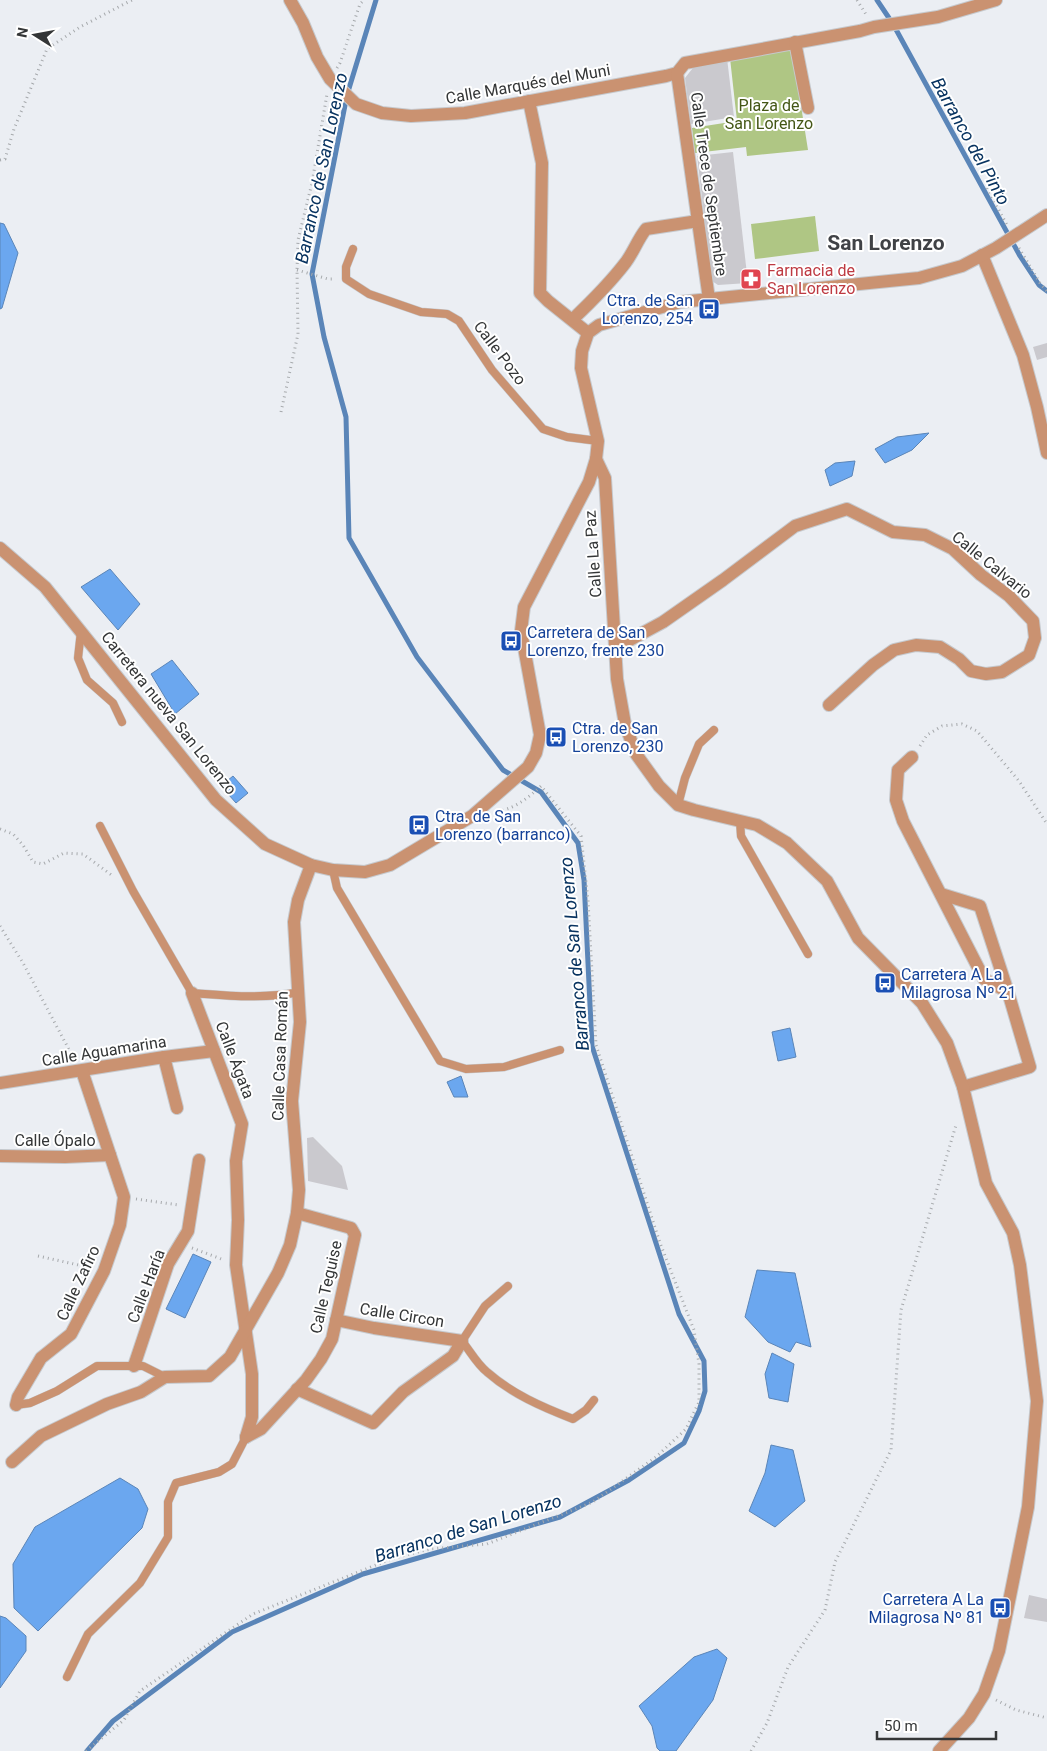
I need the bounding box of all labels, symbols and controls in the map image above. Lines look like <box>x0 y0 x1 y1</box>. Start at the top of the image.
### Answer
north arrow <box>10 10 60 60</box>
text: N <box>13 26 31 39</box>
street label: Calle Marqués del Muni <box>444 60 612 108</box>
water label: Barranco de San Lorenzo <box>291 71 351 265</box>
water label: Barranco del Pinto <box>927 74 1015 209</box>
street label: Calle Trece de Septiembre <box>687 91 731 277</box>
park label: Plaza de San Lorenzo <box>725 96 813 133</box>
district label: San Lorenzo <box>827 231 945 255</box>
place label: Farmacia de San Lorenzo <box>767 261 855 298</box>
pharmacy icon: Farmacia de San Lorenzo <box>739 267 763 291</box>
place label: Ctra. de San Lorenzo, 254 <box>602 291 693 328</box>
bus stop icon: Ctra. de San Lorenzo, 254 <box>697 297 721 321</box>
street label: Calle Pozo <box>470 317 530 389</box>
street label: Calle La Paz <box>580 510 606 598</box>
street label: Calle Calvario <box>948 527 1036 603</box>
place label: Carretera de San Lorenzo, frente 230 <box>527 623 664 660</box>
street label: Carretera nueva San Lorenzo <box>97 628 241 798</box>
bus stop icon: Carretera de San Lorenzo, frente 230 <box>499 629 523 653</box>
place label: Ctra. de San Lorenzo, 230 <box>572 719 663 756</box>
bus stop icon: Ctra. de San Lorenzo, 230 <box>544 725 568 749</box>
place label: Ctra. de San Lorenzo (barranco) <box>435 807 571 844</box>
bus stop icon: Ctra. de San Lorenzo (barranco) <box>407 813 431 837</box>
water label: Barranco de San Lorenzo <box>555 856 593 1052</box>
place label: Carretera A La Milagrosa Nº 21 <box>901 965 1016 1002</box>
bus stop icon: Carretera A La Milagrosa Nº 21 <box>873 971 897 995</box>
street label: Calle Casa Román <box>268 991 292 1121</box>
street label: Calle Ágata <box>212 1019 258 1101</box>
street label: Calle Aguamarina <box>40 1032 168 1070</box>
street label: Calle Ópalo <box>14 1130 96 1150</box>
street label: Calle Teguise <box>306 1239 346 1335</box>
street label: Calle Zafiro <box>52 1242 104 1324</box>
street label: Calle Haría <box>123 1246 169 1326</box>
street label: Calle Circon <box>358 1299 446 1331</box>
water label: Barranco de San Lorenzo <box>372 1490 564 1566</box>
place label: Carretera A La Milagrosa Nº 81 <box>869 1590 984 1627</box>
bus stop icon: Carretera A La Milagrosa Nº 81 <box>988 1596 1012 1620</box>
scale bar <box>877 1708 996 1740</box>
text: 50 m <box>884 1717 918 1735</box>

